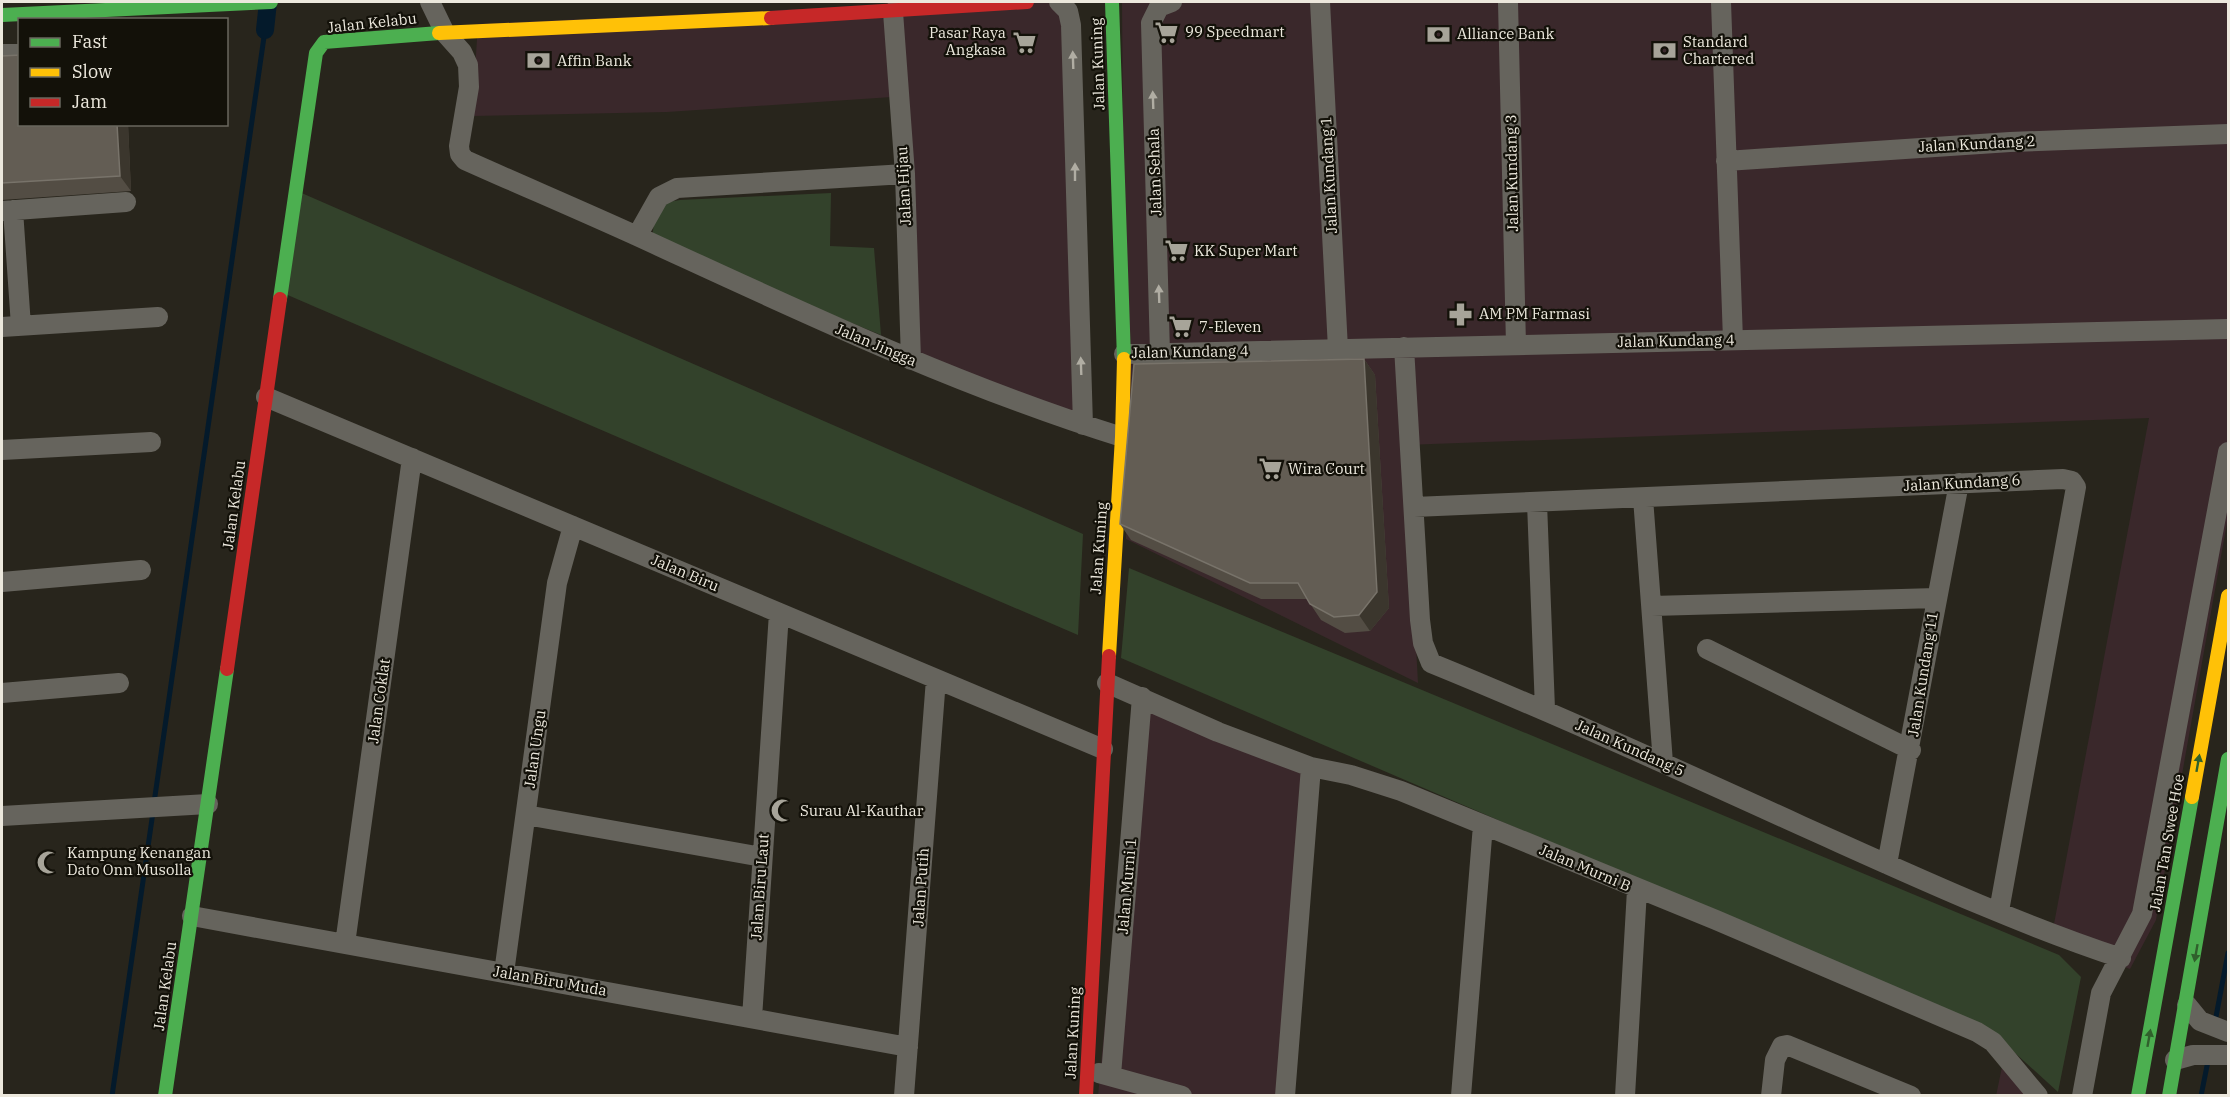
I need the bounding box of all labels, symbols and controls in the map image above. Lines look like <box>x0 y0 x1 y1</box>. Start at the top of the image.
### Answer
street label: Jalan Kelabu <box>326 8 418 37</box>
legend <box>18 18 228 126</box>
street label: Jalan Kuning <box>1086 18 1109 110</box>
supermarket icon: 99 Speedmart <box>1154 19 1180 45</box>
bank icon: Alliance Bank <box>1426 21 1452 47</box>
place label: 99 Speedmart <box>1185 22 1285 41</box>
place label: Pasar Raya Angkasa <box>929 23 1006 59</box>
place label: Alliance Bank <box>1457 24 1555 43</box>
supermarket icon: Pasar Raya Angkasa <box>1011 29 1037 55</box>
text: Fast <box>72 30 107 53</box>
place label: Standard Chartered <box>1683 32 1754 68</box>
bank icon: Standard Chartered <box>1652 38 1678 64</box>
bank icon: Affin Bank <box>526 48 552 74</box>
place label: Affin Bank <box>557 51 632 70</box>
one-way arrow <box>1068 51 1077 70</box>
text: Slow <box>72 60 112 83</box>
text: Jam <box>72 90 107 113</box>
one-way arrow <box>1149 90 1158 109</box>
street label: Jalan Kundang 3 <box>1501 114 1522 232</box>
street label: Jalan Kundang 1 <box>1316 116 1341 234</box>
street label: Jalan Sehala <box>1143 128 1166 216</box>
street label: Jalan Kundang 2 <box>1918 131 2036 156</box>
street label: Jalan Hijau <box>892 146 915 226</box>
one-way arrow <box>1070 162 1080 181</box>
supermarket icon: KK Super Mart <box>1163 238 1189 264</box>
place label: KK Super Mart <box>1194 241 1298 260</box>
one-way arrow <box>1154 285 1163 304</box>
pharmacy icon: AM PM Farmasi <box>1448 301 1474 327</box>
place label: AM PM Farmasi <box>1479 304 1590 323</box>
supermarket icon: 7-Eleven <box>1168 314 1194 340</box>
place label: 7-Eleven <box>1199 317 1262 336</box>
street label: Jalan Jingga <box>833 319 920 370</box>
street label: Jalan Kundang 4 <box>1617 330 1735 351</box>
street label: Jalan Kundang 4 <box>1131 341 1249 362</box>
one-way arrow <box>1076 357 1086 376</box>
supermarket icon: Wira Court <box>1257 456 1283 482</box>
street label: Jalan Kelabu <box>218 459 249 551</box>
place label: Wira Court <box>1288 459 1365 478</box>
street label: Jalan Kundang 6 <box>1903 470 2021 495</box>
street label: Jalan Kuning <box>1086 501 1111 595</box>
street label: Jalan Biru <box>648 550 722 595</box>
street label: Jalan Kundang 11 <box>1903 610 1942 738</box>
street label: Jalan Coklat <box>363 657 394 745</box>
street label: Jalan Ungu <box>520 709 549 789</box>
street label: Jalan Kundang 5 <box>1573 715 1688 780</box>
one-way arrow <box>2194 754 2203 773</box>
street label: Jalan Tan Swee Hoe <box>2145 773 2188 913</box>
mosque icon: Surau Al-Kauthar <box>769 798 795 824</box>
place label: Surau Al-Kauthar <box>800 801 924 820</box>
street label: Jalan Biru Laut <box>746 833 773 941</box>
street label: Jalan Murni 1 <box>1113 837 1140 935</box>
street label: Jalan Murni B <box>1537 840 1634 895</box>
place label: Kampung Kenangan Dato Onn Musolla <box>67 843 212 879</box>
street label: Jalan Putih <box>908 847 933 927</box>
mosque icon: Kampung Kenangan Dato Onn Musolla <box>36 849 62 875</box>
street label: Jalan Kelabu <box>149 940 180 1032</box>
one-way arrow <box>2191 944 2200 963</box>
street label: Jalan Biru Muda <box>492 961 608 1000</box>
street label: Jalan Kuning <box>1061 986 1084 1080</box>
one-way arrow <box>2145 1028 2154 1047</box>

